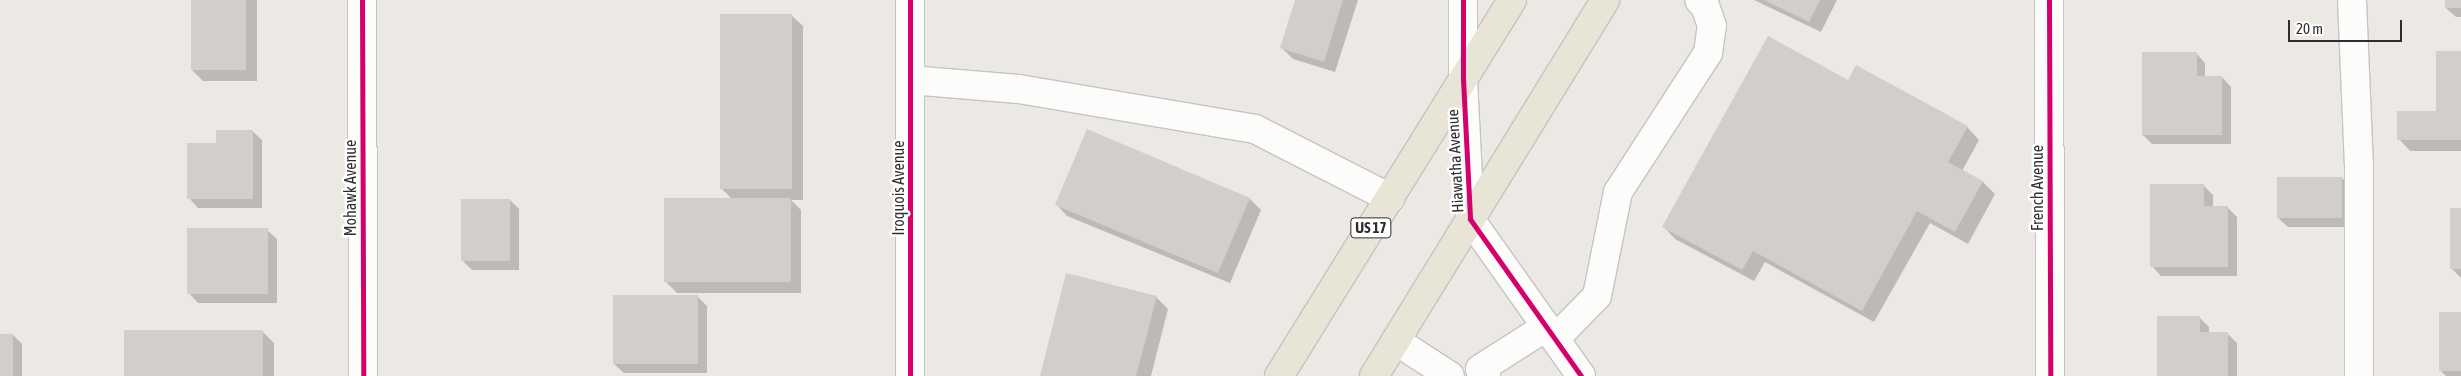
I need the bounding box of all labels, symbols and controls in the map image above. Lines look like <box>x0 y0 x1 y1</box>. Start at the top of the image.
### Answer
scale bar <box>2291 10 2405 42</box>
text: 20 m <box>2296 20 2323 37</box>
street label: Hiawatha Avenue <box>1443 109 1467 213</box>
street label: Mohawk Avenue <box>340 140 360 236</box>
street label: Iroquois Avenue <box>888 141 908 235</box>
street label: French Avenue <box>2027 145 2047 231</box>
road number: US 17 <box>1350 216 1392 240</box>

